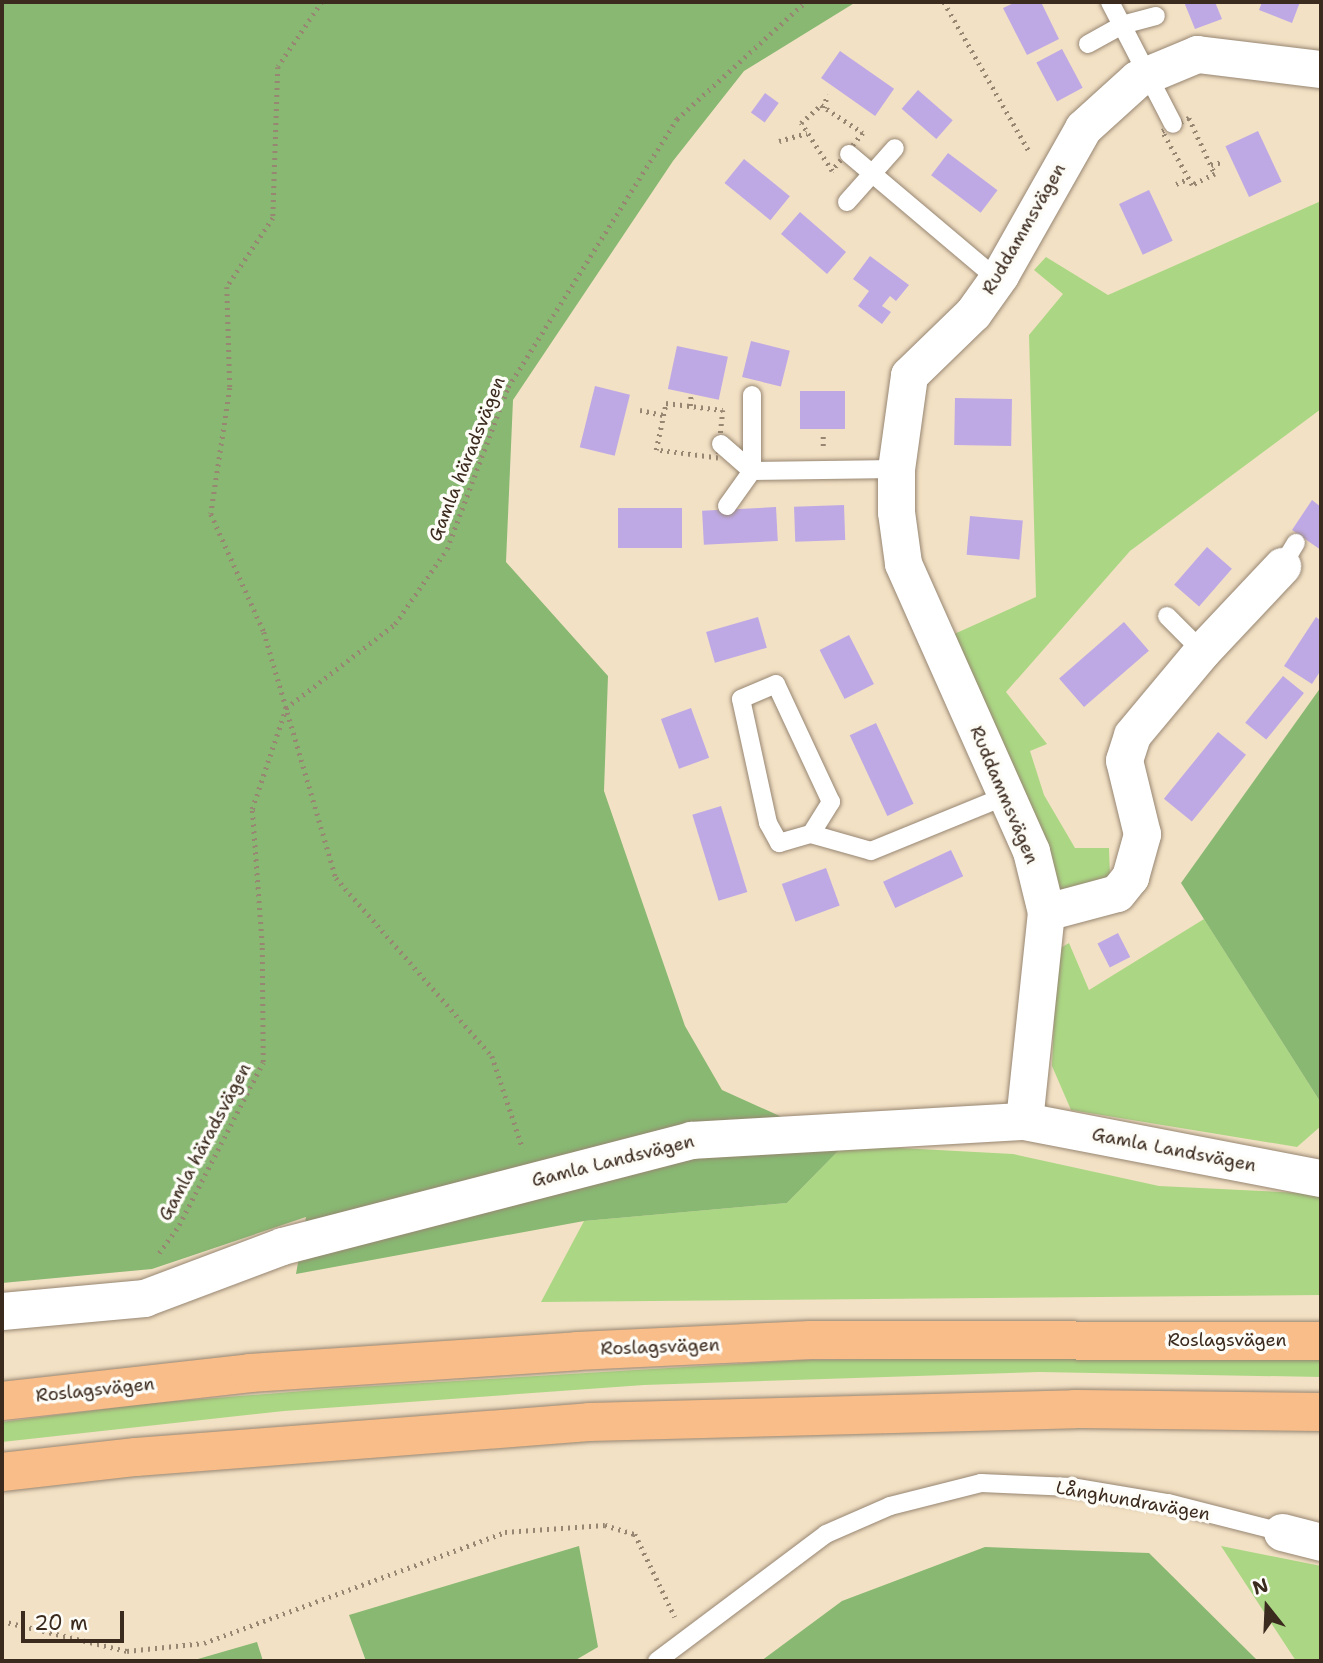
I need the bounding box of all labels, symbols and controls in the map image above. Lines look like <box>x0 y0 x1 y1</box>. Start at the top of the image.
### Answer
street label: Ruddammsvägen <box>978 160 1070 298</box>
street label: Gamla häradsvägen <box>424 374 510 544</box>
street label: Ruddammsvägen <box>965 723 1043 867</box>
street label: Gamla häradsvägen <box>154 1060 256 1224</box>
street label: Gamla Landsvägen <box>1090 1123 1258 1177</box>
street label: Gamla Landsvägen <box>529 1130 697 1192</box>
street label: Roslagsvägen <box>1167 1329 1287 1351</box>
street label: Roslagsvägen <box>600 1334 720 1360</box>
street label: Roslagsvägen <box>35 1373 155 1407</box>
street label: Långhundravägen <box>1054 1477 1212 1525</box>
north arrow <box>1232 1572 1302 1642</box>
text: N <box>1249 1572 1271 1601</box>
scale bar <box>24 1596 128 1640</box>
text: 20 m <box>34 1609 88 1637</box>

